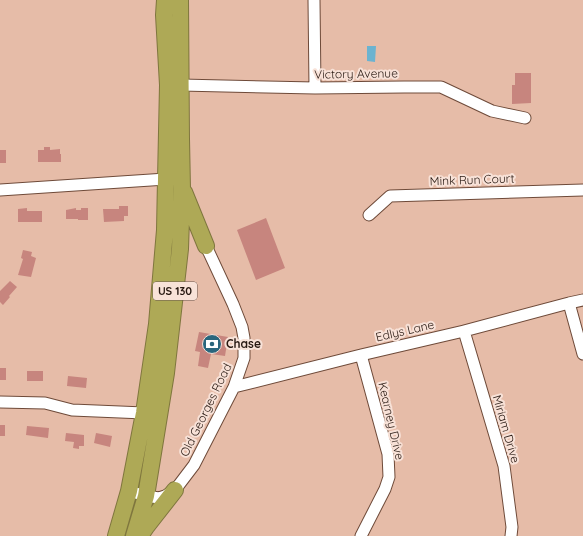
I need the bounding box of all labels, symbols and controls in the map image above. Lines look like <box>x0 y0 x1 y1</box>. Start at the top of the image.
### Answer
street label: Victory Avenue <box>314 65 398 82</box>
street label: Mink Run Court <box>429 171 515 188</box>
road number: US 130 <box>153 282 197 300</box>
street label: Edlys Lane <box>374 316 436 345</box>
bank icon: Chase <box>201 333 223 355</box>
place label: Chase <box>226 336 261 351</box>
street label: Old Georges Road <box>176 361 235 459</box>
street label: Kearney Drive <box>375 381 408 461</box>
street label: Miriam Drive <box>490 393 523 465</box>

